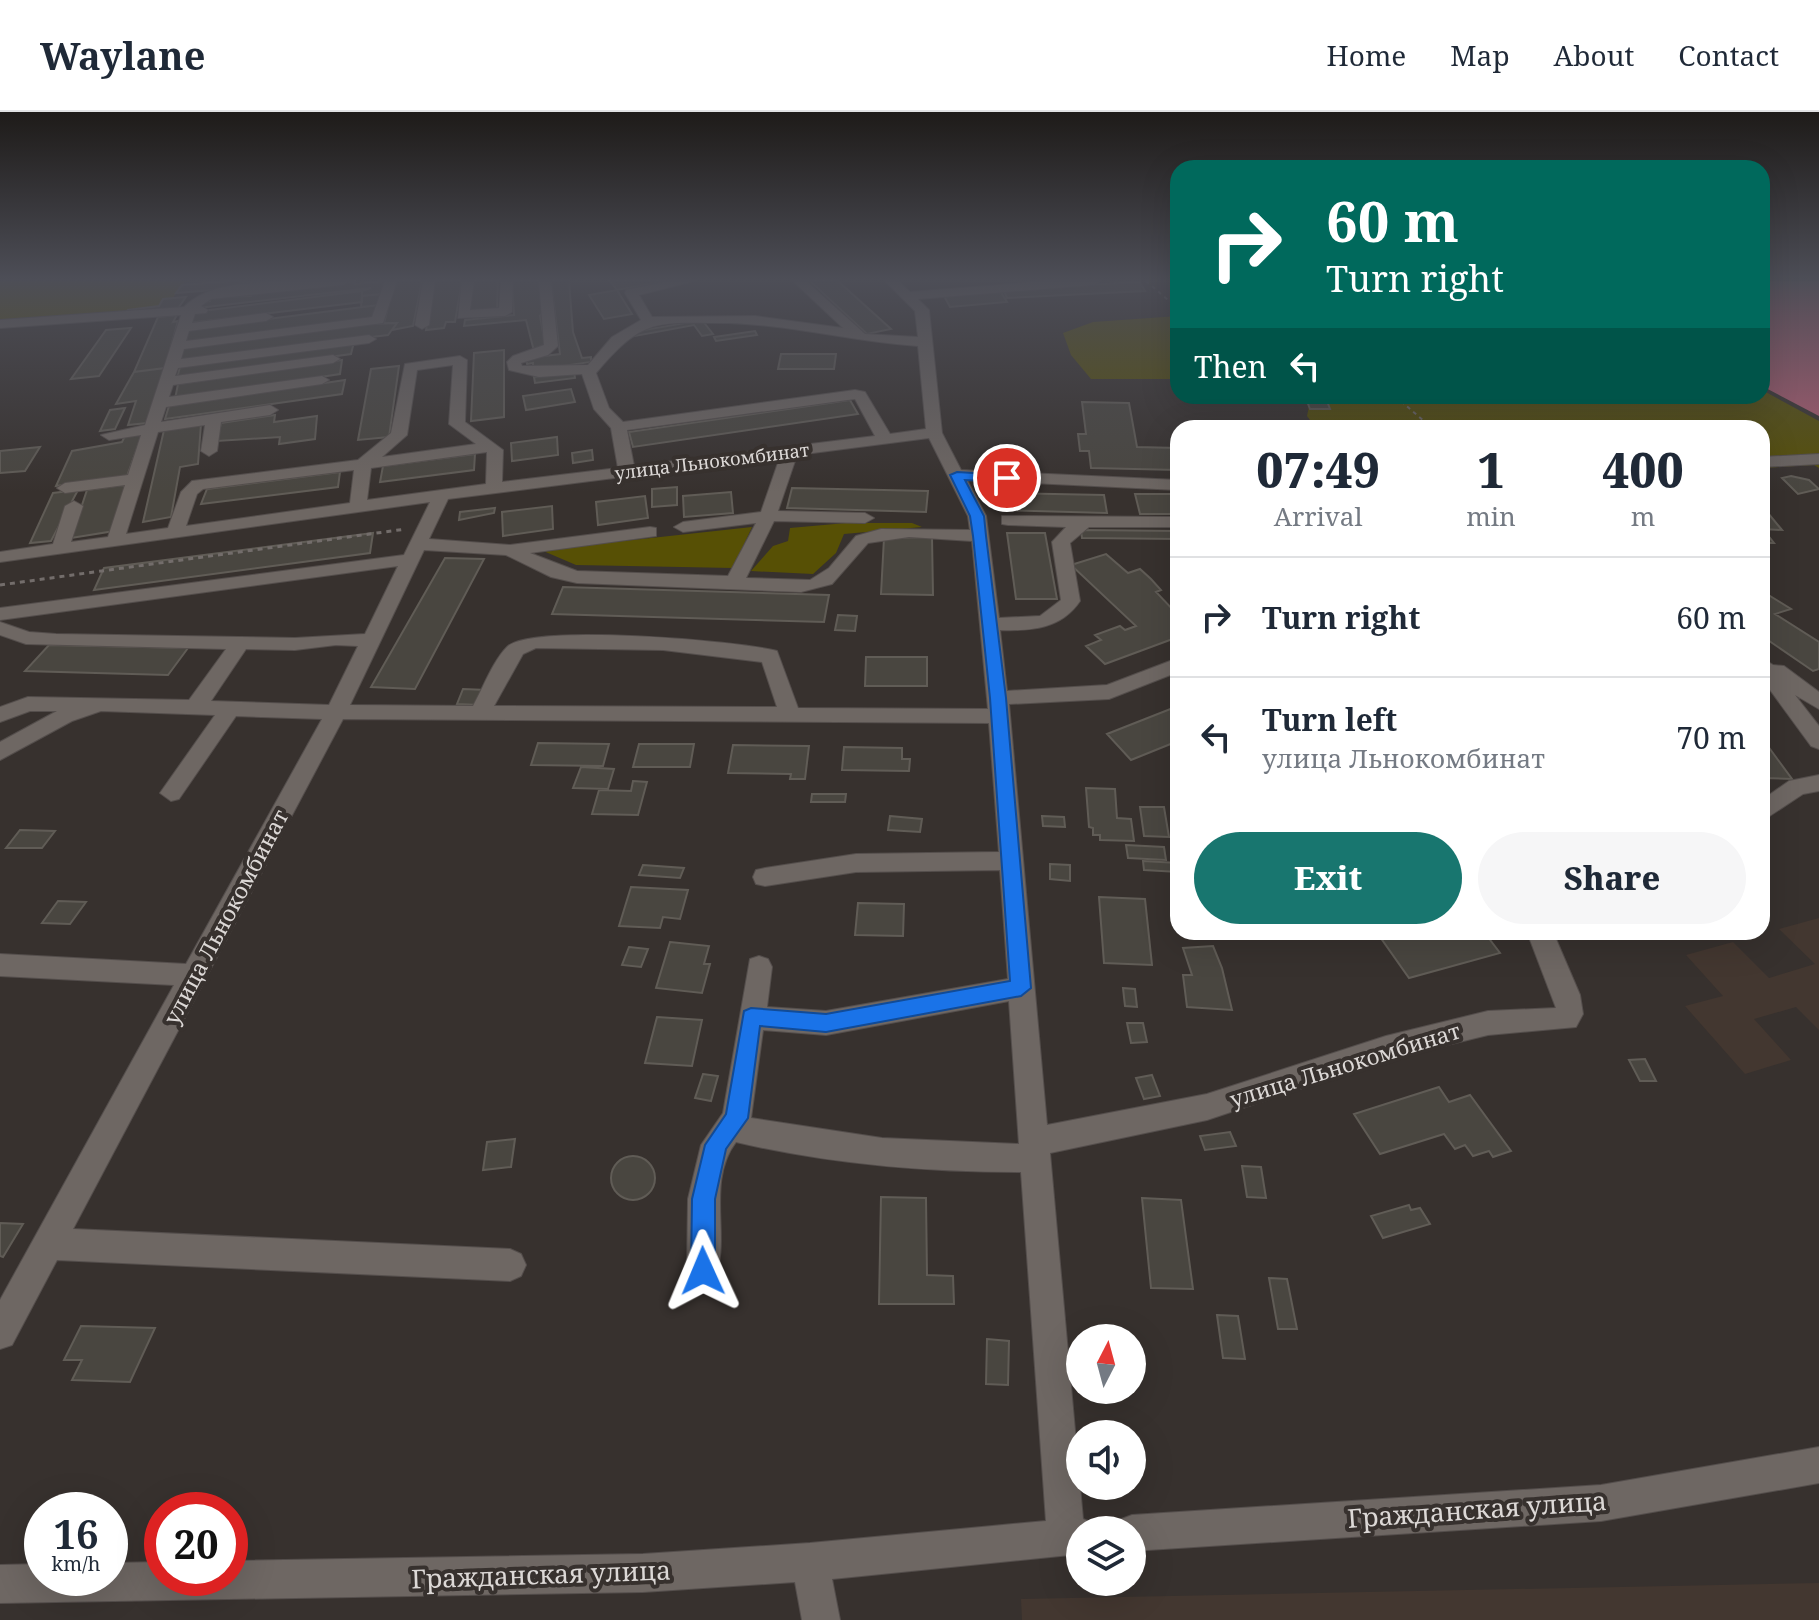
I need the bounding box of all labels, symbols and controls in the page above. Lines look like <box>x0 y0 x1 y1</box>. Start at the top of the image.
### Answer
text: Waylane <box>40 29 205 81</box>
text: Home <box>1327 36 1406 74</box>
text: Map <box>1450 36 1510 74</box>
text: About <box>1554 36 1634 74</box>
text: Contact <box>1678 36 1779 74</box>
text: 60 m <box>1326 182 1459 258</box>
icon: right <box>1194 192 1298 296</box>
text: Turn right <box>1326 254 1504 303</box>
icon: left <box>1283 344 1327 388</box>
text: Then <box>1194 346 1267 387</box>
street label: улица Льнокомбинат <box>613 437 811 485</box>
text: 07:49 <box>1256 437 1380 502</box>
text: 1 <box>1477 437 1505 502</box>
text: 400 <box>1602 437 1684 502</box>
pin <box>973 444 1041 512</box>
icon: arrive <box>985 456 1029 500</box>
text: Arrival <box>1274 498 1363 534</box>
text: min <box>1466 498 1516 534</box>
text: m <box>1631 498 1655 534</box>
icon: right <box>1194 595 1238 639</box>
text: Turn right <box>1262 597 1420 638</box>
text: 60 m <box>1676 597 1746 638</box>
text: Turn left <box>1262 699 1397 740</box>
icon: left <box>1194 715 1238 759</box>
text: 70 m <box>1676 717 1746 758</box>
text: улица Льнокомбинат <box>1262 740 1545 776</box>
street label: улица Льнокомбинат <box>156 803 295 1029</box>
button: Exit <box>1194 832 1462 924</box>
button: Share <box>1478 832 1746 924</box>
street label: улица Льнокомбинат <box>1226 1015 1464 1113</box>
position arrow <box>661 1229 745 1313</box>
north arrow <box>1066 1324 1146 1404</box>
map controls <box>1066 1324 1146 1596</box>
button: sound <box>1066 1420 1146 1500</box>
street label: Гражданская улица <box>1346 1482 1608 1536</box>
speed limit sign: 20 <box>144 1492 248 1596</box>
text: 16 <box>53 1506 99 1561</box>
button: layers <box>1066 1516 1146 1596</box>
text: km/h <box>51 1550 101 1577</box>
street label: Гражданская улица <box>410 1551 672 1597</box>

